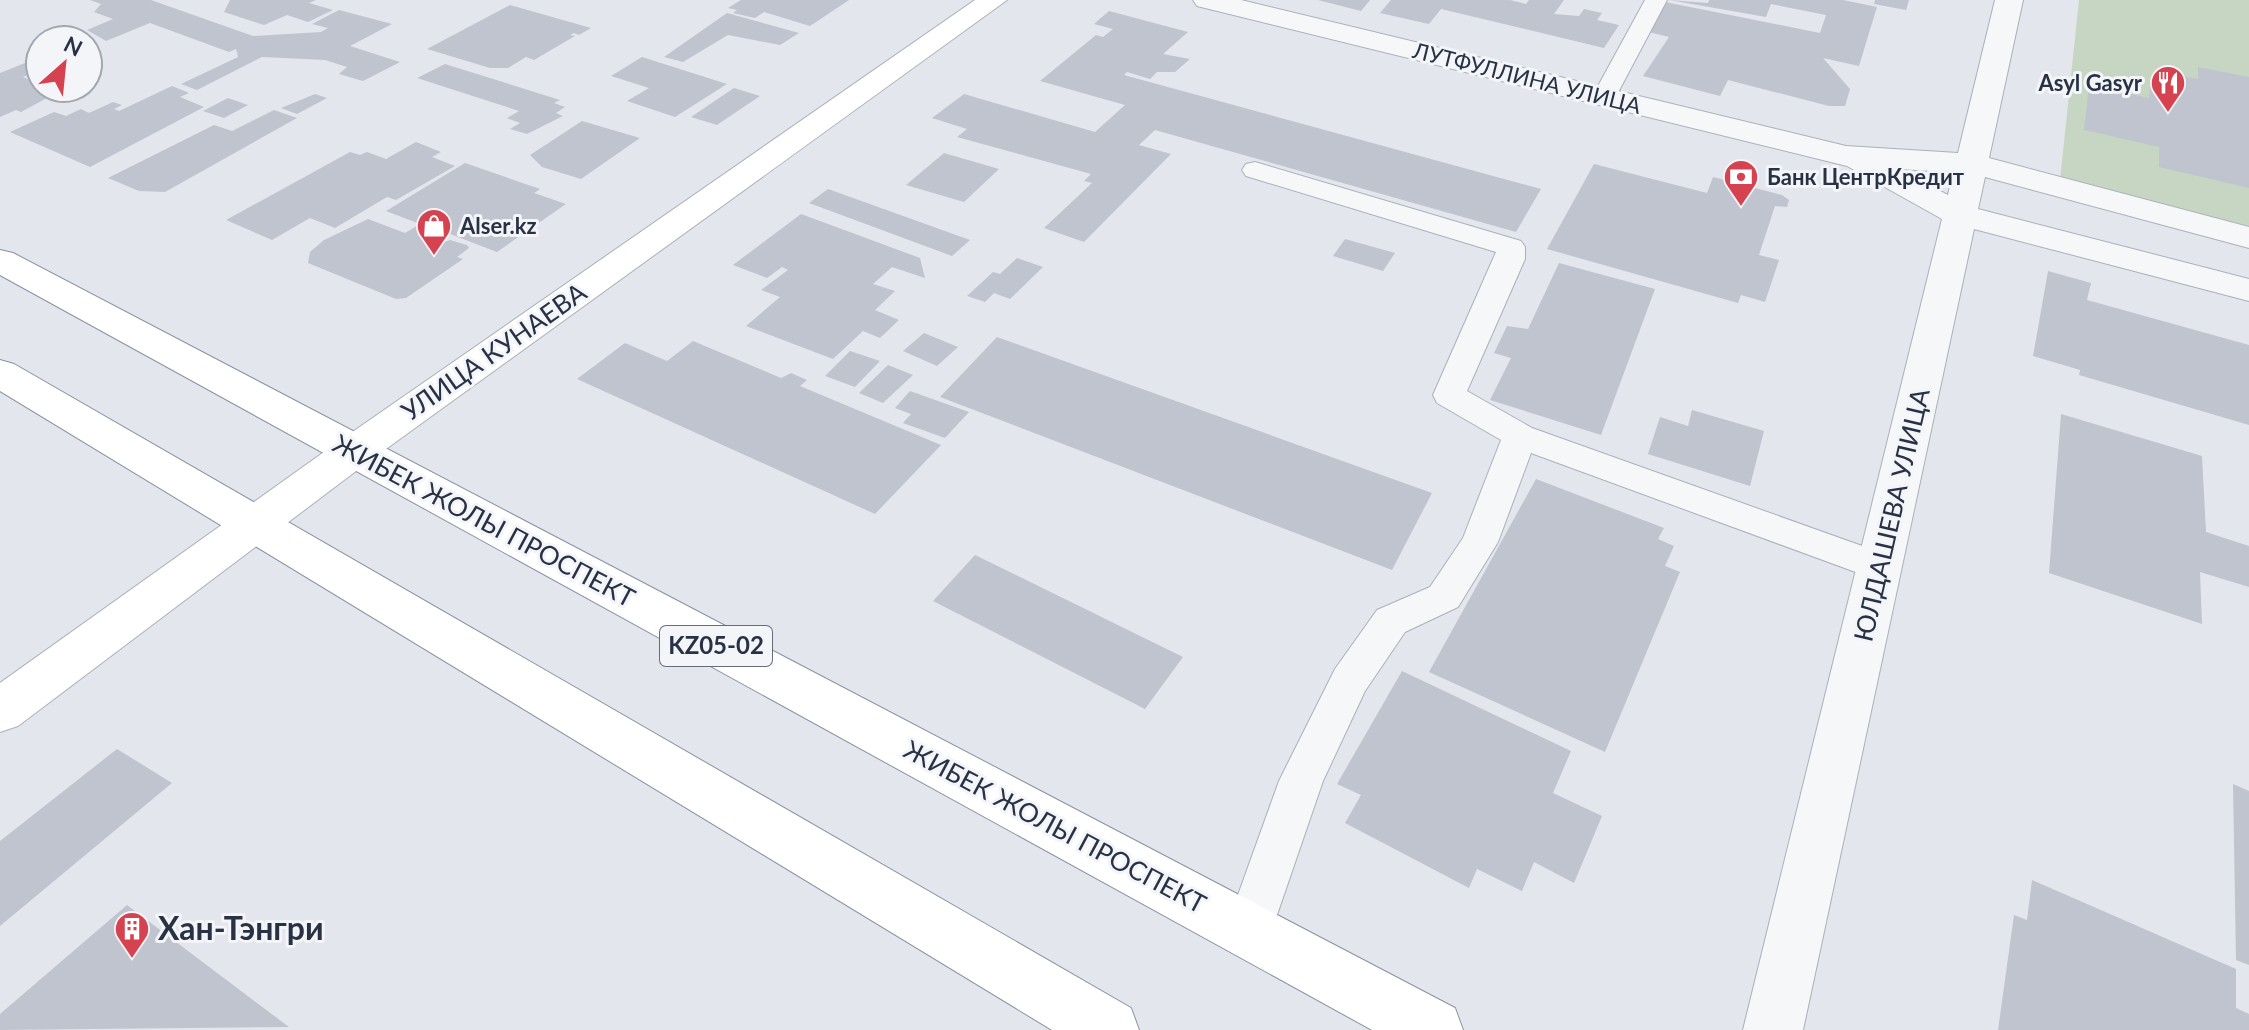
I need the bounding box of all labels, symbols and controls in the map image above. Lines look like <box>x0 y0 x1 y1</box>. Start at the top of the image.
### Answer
north arrow <box>24 24 104 104</box>
text: N <box>60 30 87 62</box>
street label: ЛУТФУЛЛИНА УЛИЦА <box>1409 36 1644 119</box>
restaurant icon: Asyl Gasyr <box>2149 64 2187 114</box>
place label: Asyl Gasyr <box>2037 69 2143 96</box>
bank icon: Банк ЦентрКредит <box>1722 158 1760 208</box>
place label: Банк ЦентрКредит <box>1767 163 1965 190</box>
shop icon: Alser.kz <box>415 207 453 257</box>
place label: Alser.kz <box>459 212 537 239</box>
street label: УЛИЦА КУНАЕВА <box>395 275 592 427</box>
street label: ЮЛДАШЕВА УЛИЦА <box>1846 385 1936 644</box>
street label: ЖИБЕК ЖОЛЫ ПРОСПЕКТ <box>328 427 641 613</box>
road number: KZ05-02 <box>660 626 772 666</box>
street label: ЖИБЕК ЖОЛЫ ПРОСПЕКТ <box>899 733 1212 919</box>
place label: Хан-Тэнгри <box>158 908 324 947</box>
building icon: Хан-Тэнгри <box>113 910 151 960</box>

